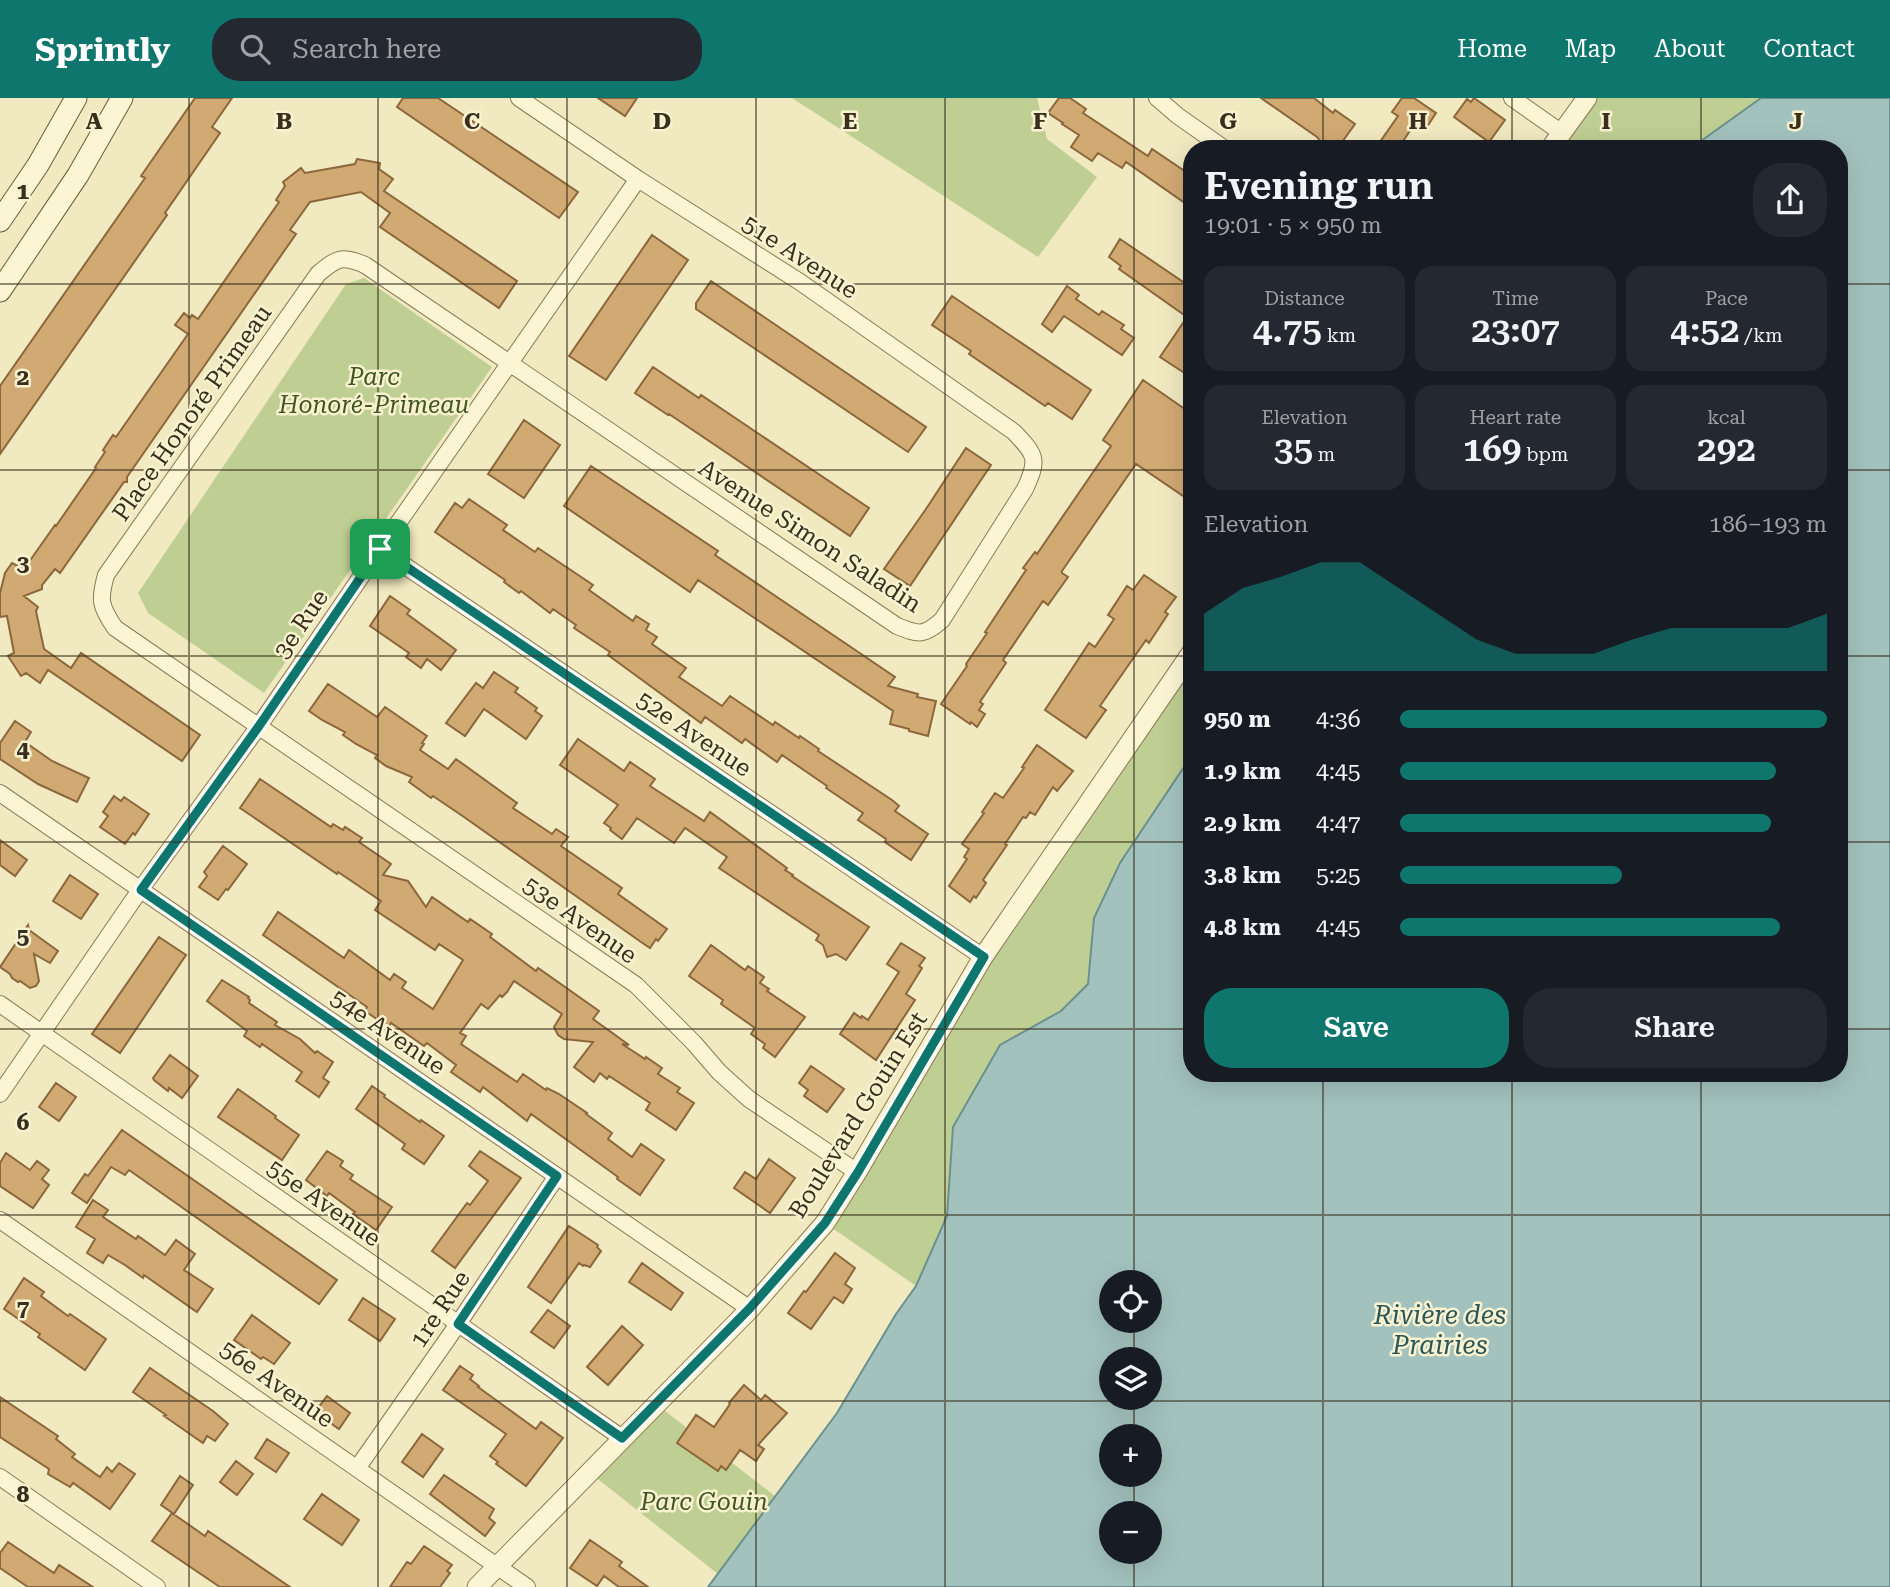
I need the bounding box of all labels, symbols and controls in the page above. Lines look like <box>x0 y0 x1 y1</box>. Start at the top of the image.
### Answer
search box <box>212 18 702 81</box>
text: Sprintly <box>35 30 170 69</box>
icon: search <box>236 30 274 68</box>
text: Search here <box>292 34 441 64</box>
text: Home <box>1457 35 1527 63</box>
text: Map <box>1565 35 1616 63</box>
text: About <box>1654 35 1725 63</box>
text: Contact <box>1763 35 1855 63</box>
text: A <box>86 108 103 135</box>
text: B <box>276 108 292 135</box>
text: C <box>464 108 480 135</box>
text: D <box>653 108 671 135</box>
text: E <box>843 108 857 135</box>
text: F <box>1033 108 1047 135</box>
text: G <box>1219 108 1237 135</box>
text: H <box>1409 108 1428 135</box>
text: I <box>1601 108 1611 135</box>
text: J <box>1789 108 1803 135</box>
button: share <box>1753 163 1827 237</box>
text: Evening run <box>1204 164 1433 208</box>
text: 1 <box>17 178 30 205</box>
street label: 51e Avenue <box>737 209 863 305</box>
text: 19:01 · 5 × 950 m <box>1204 212 1382 239</box>
text: Distance <box>1264 287 1345 310</box>
text: Time <box>1492 287 1539 310</box>
text: Pace <box>1705 287 1748 310</box>
street label: Place Honoré Primeau <box>107 299 277 527</box>
text: 4.75 <box>1253 310 1322 351</box>
text: 23:07 <box>1471 310 1560 351</box>
text: 4:52 <box>1670 310 1740 351</box>
text: km <box>1322 324 1356 347</box>
text: /km <box>1740 324 1783 347</box>
park label: Parc Honoré-Primeau <box>278 363 469 419</box>
text: 2 <box>17 364 29 391</box>
text: Elevation <box>1261 406 1348 429</box>
text: Heart rate <box>1470 406 1561 429</box>
text: kcal <box>1707 406 1746 429</box>
text: 35 <box>1274 429 1313 470</box>
text: 169 <box>1463 429 1521 470</box>
text: 292 <box>1697 429 1756 470</box>
text: m <box>1313 443 1335 466</box>
text: bpm <box>1521 443 1568 466</box>
street label: Avenue Simon Saladin <box>693 454 927 618</box>
text: Elevation <box>1204 511 1308 538</box>
text: 186–193 m <box>1709 511 1827 538</box>
pin <box>350 519 410 579</box>
icon: arrive <box>361 530 399 568</box>
text: 3 <box>17 550 30 577</box>
street label: 3e Rue <box>268 584 334 664</box>
street label: 52e Avenue <box>631 685 757 783</box>
text: 950 m <box>1204 706 1271 733</box>
text: 4:36 <box>1316 706 1361 733</box>
text: 4 <box>17 736 30 763</box>
text: 1.9 km <box>1204 758 1281 785</box>
text: 4:45 <box>1316 758 1361 785</box>
text: 2.9 km <box>1204 810 1281 837</box>
text: 4:47 <box>1316 810 1361 837</box>
text: 3.8 km <box>1204 862 1281 889</box>
text: 5:25 <box>1316 862 1361 889</box>
street label: 53e Avenue <box>518 871 642 969</box>
text: 4.8 km <box>1204 914 1281 941</box>
text: 4:45 <box>1316 914 1361 941</box>
text: 5 <box>17 923 30 950</box>
street label: 54e Avenue <box>325 983 451 1081</box>
button: Save <box>1204 988 1509 1068</box>
button: Share <box>1523 988 1827 1068</box>
street label: Boulevard Gouin Est <box>783 1007 933 1223</box>
text: 6 <box>17 1109 30 1136</box>
street label: 55e Avenue <box>262 1154 386 1252</box>
street label: 1re Rue <box>404 1265 476 1353</box>
map controls <box>1099 1270 1162 1564</box>
button: locate <box>1099 1270 1162 1333</box>
text: 7 <box>17 1295 30 1322</box>
water label: Rivière des Prairies <box>1373 1300 1506 1360</box>
street label: 56e Avenue <box>215 1335 339 1433</box>
button: layers <box>1099 1347 1162 1410</box>
button: + <box>1099 1424 1162 1487</box>
text: 8 <box>17 1481 30 1508</box>
park label: Parc Gouin <box>639 1488 768 1516</box>
button: − <box>1099 1501 1162 1564</box>

